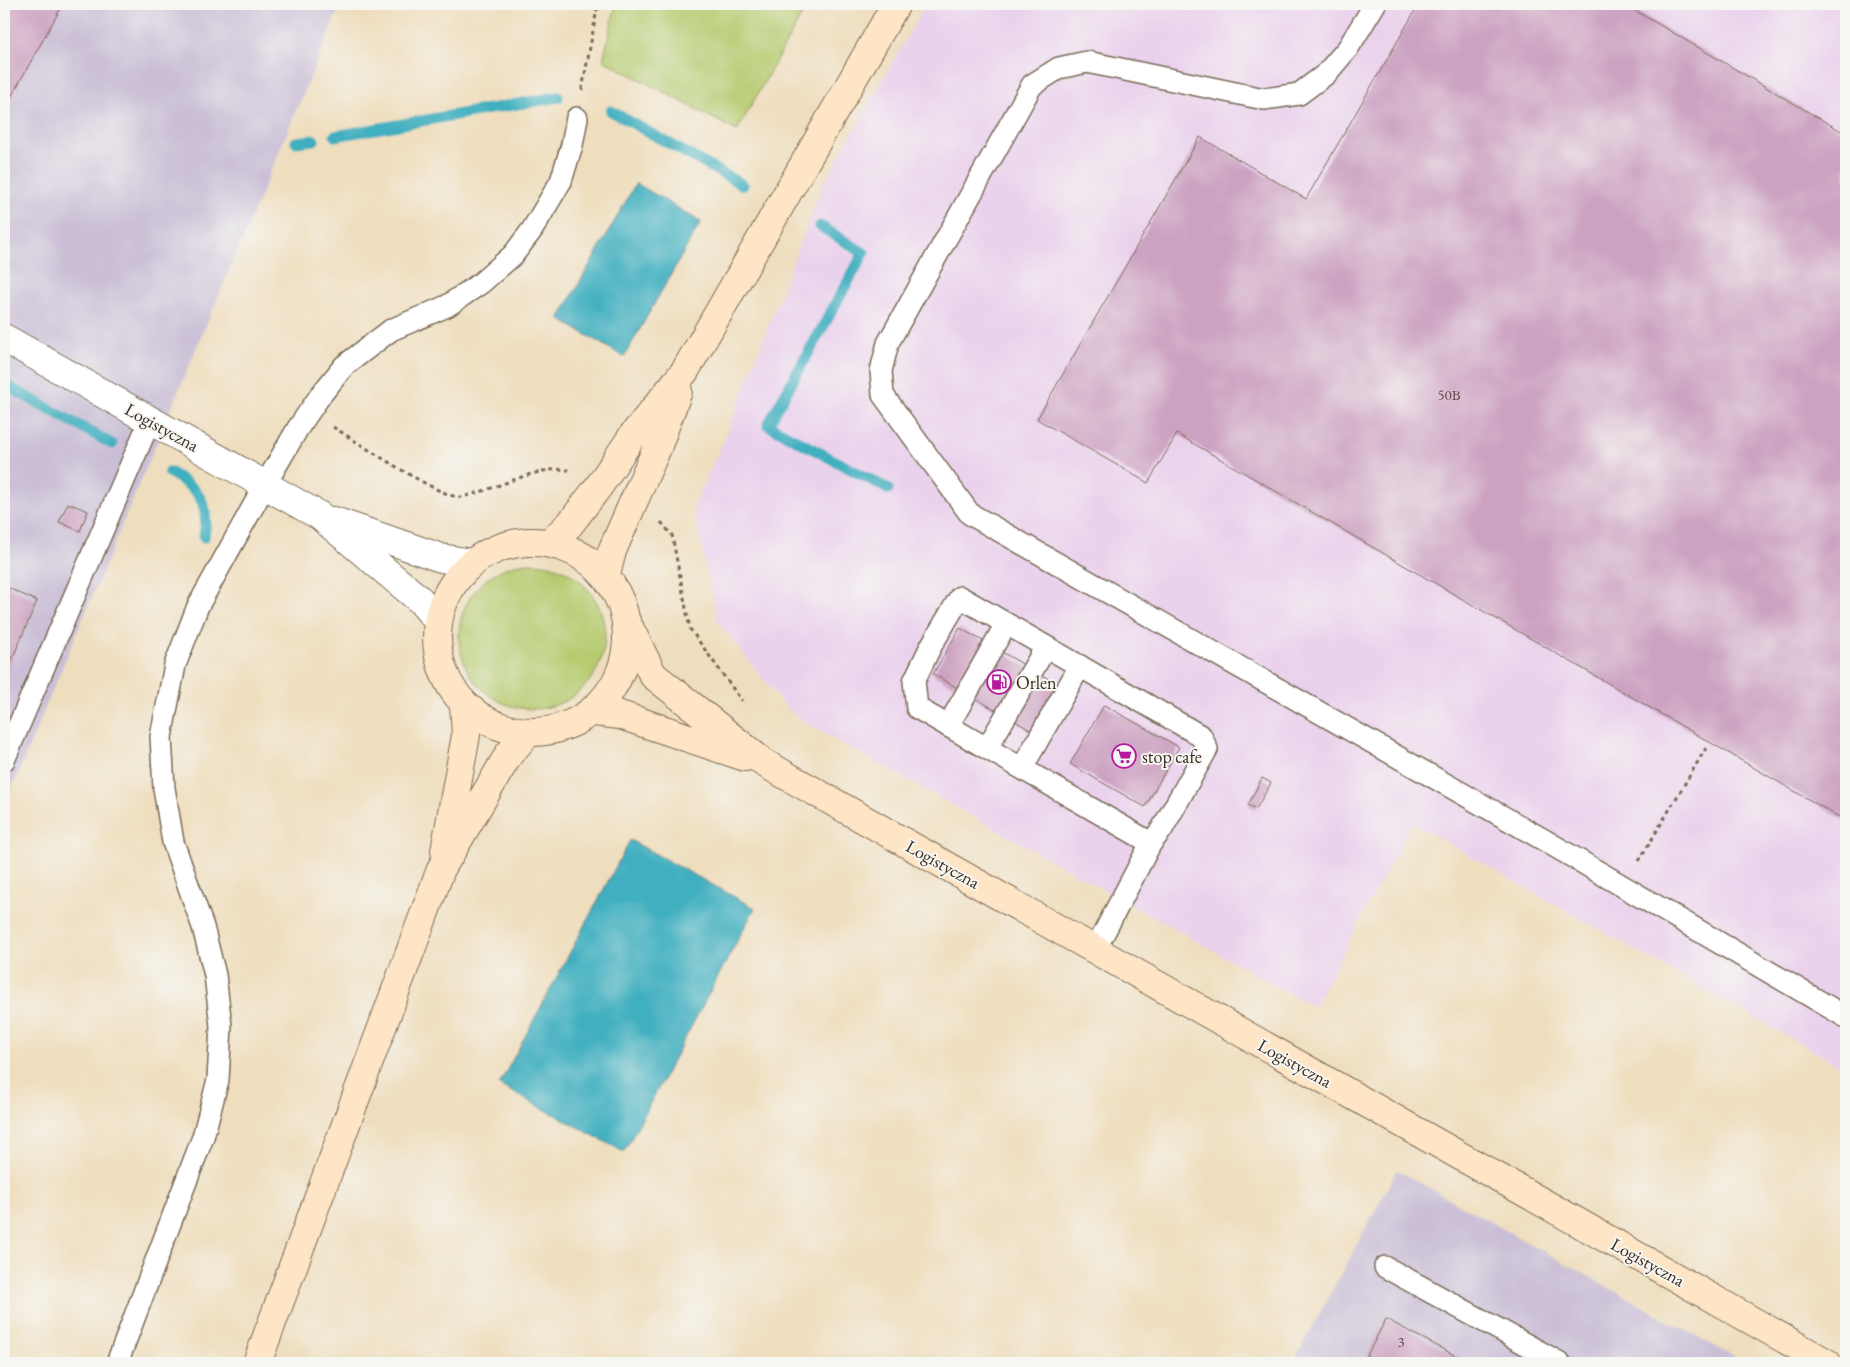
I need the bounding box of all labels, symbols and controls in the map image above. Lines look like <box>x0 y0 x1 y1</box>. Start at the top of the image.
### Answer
house number: 50B <box>1437 385 1461 404</box>
street label: Logistyczna <box>121 397 204 457</box>
fuel station icon: Orlen <box>986 669 1012 695</box>
place label: Orlen <box>1016 671 1057 694</box>
supermarket icon: stop cafe <box>1111 743 1137 769</box>
place label: stop cafe <box>1142 745 1202 768</box>
street label: Logistyczna <box>902 834 985 894</box>
street label: Logistyczna <box>1254 1033 1337 1093</box>
street label: Logistyczna <box>1607 1232 1690 1292</box>
house number: 3 <box>1397 1332 1405 1351</box>

